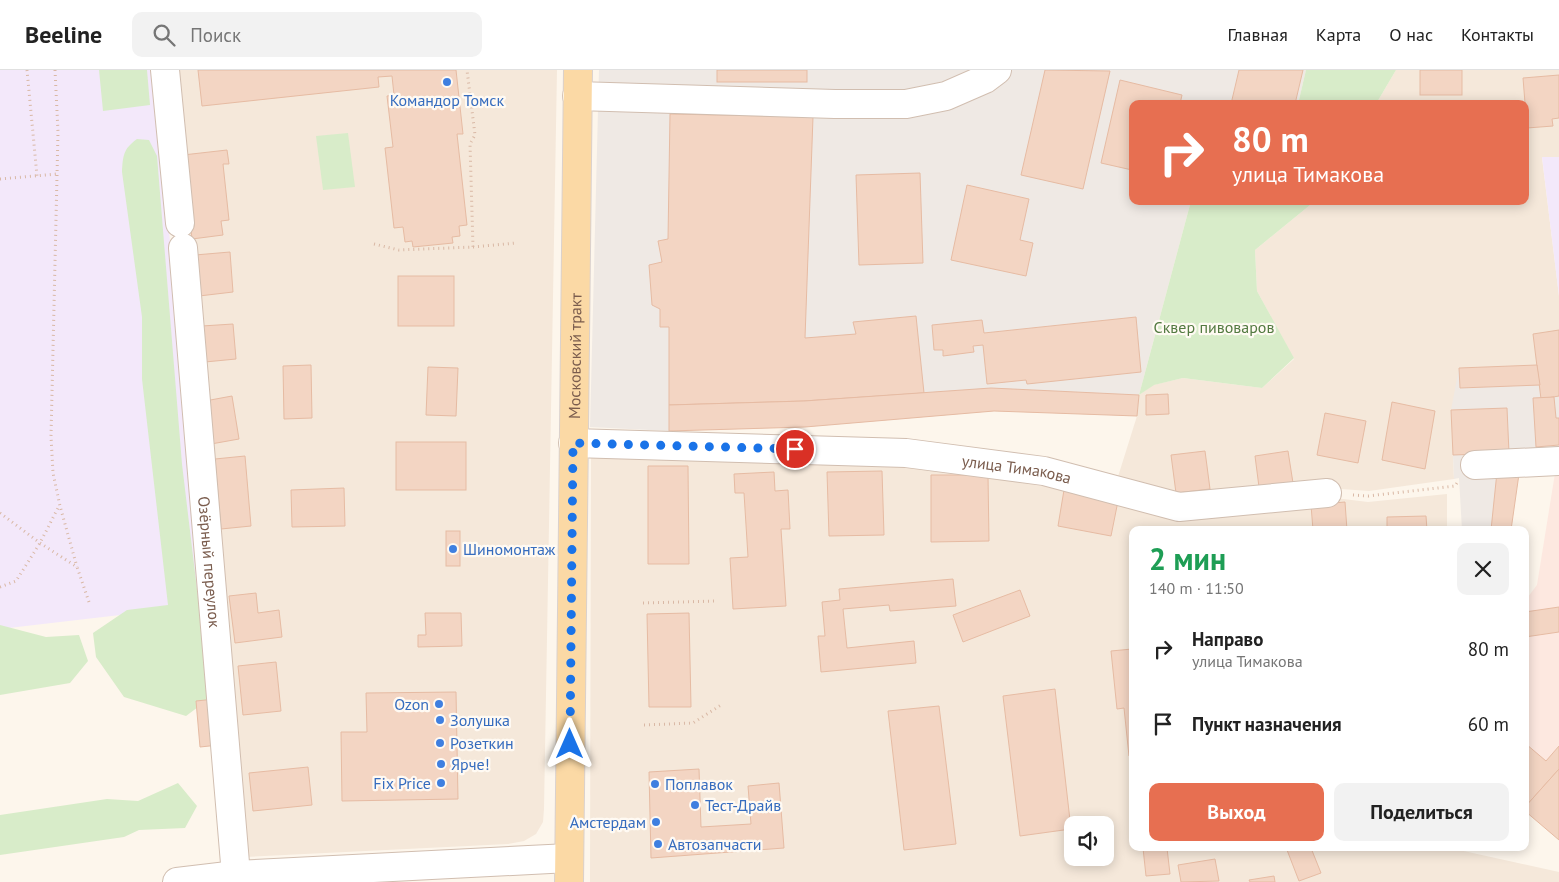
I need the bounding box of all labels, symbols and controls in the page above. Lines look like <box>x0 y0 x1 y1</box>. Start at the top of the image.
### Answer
search box <box>132 12 482 57</box>
text: Beeline <box>25 19 102 50</box>
icon: search <box>150 21 178 49</box>
text: Поиск <box>190 23 241 47</box>
text: Главная <box>1227 23 1288 46</box>
text: Карта <box>1316 23 1361 46</box>
text: О нас <box>1389 23 1433 46</box>
text: Контакты <box>1461 23 1534 46</box>
marker: Командор Томск <box>441 76 453 88</box>
place label: Командор Томск <box>390 90 505 110</box>
text: 80 m <box>1232 116 1309 162</box>
icon: right <box>1149 120 1214 185</box>
text: улица Тимакова <box>1232 160 1384 188</box>
street label: Московский тракт <box>564 292 586 419</box>
park label: Сквер пивоваров <box>1154 317 1274 337</box>
pin <box>774 428 816 470</box>
icon: arrive <box>781 435 809 463</box>
street label: улица Тимакова <box>961 450 1074 488</box>
street label: Озёрный переулок <box>194 495 225 629</box>
place label: Шиномонтаж <box>463 539 556 559</box>
text: 2 мин <box>1149 539 1226 578</box>
marker: Шиномонтаж <box>447 543 459 555</box>
button: close <box>1457 543 1509 595</box>
text: 140 m · 11:50 <box>1149 578 1244 598</box>
text: Направо <box>1192 627 1263 651</box>
icon: right <box>1149 635 1177 663</box>
text: 80 m <box>1468 637 1509 661</box>
text: улица Тимакова <box>1192 651 1303 671</box>
place label: Ozon <box>394 694 429 714</box>
marker: Ozon <box>433 698 445 710</box>
place label: Золушка <box>450 710 510 730</box>
icon: arrive <box>1149 710 1177 738</box>
text: Пункт назначения <box>1192 712 1342 736</box>
text: 60 m <box>1468 712 1509 736</box>
marker: Золушка <box>434 714 446 726</box>
position arrow <box>543 717 595 769</box>
place label: Розеткин <box>450 733 514 753</box>
marker: Розеткин <box>434 737 446 749</box>
place label: Ярче! <box>451 754 490 774</box>
marker: Ярче! <box>435 758 447 770</box>
place label: Fix Price <box>373 773 431 793</box>
place label: Поплавок <box>665 774 733 794</box>
marker: Fix Price <box>435 777 447 789</box>
marker: Поплавок <box>649 778 661 790</box>
button: Выход <box>1149 783 1324 841</box>
button: Поделиться <box>1334 783 1509 841</box>
place label: Тест-Драйв <box>705 795 781 815</box>
marker: Тест-Драйв <box>689 799 701 811</box>
place label: Амстердам <box>570 812 646 832</box>
marker: Амстердам <box>650 816 662 828</box>
map controls <box>1064 816 1114 866</box>
button: sound <box>1064 816 1114 866</box>
place label: Автозапчасти <box>668 834 761 854</box>
marker: Автозапчасти <box>652 838 664 850</box>

